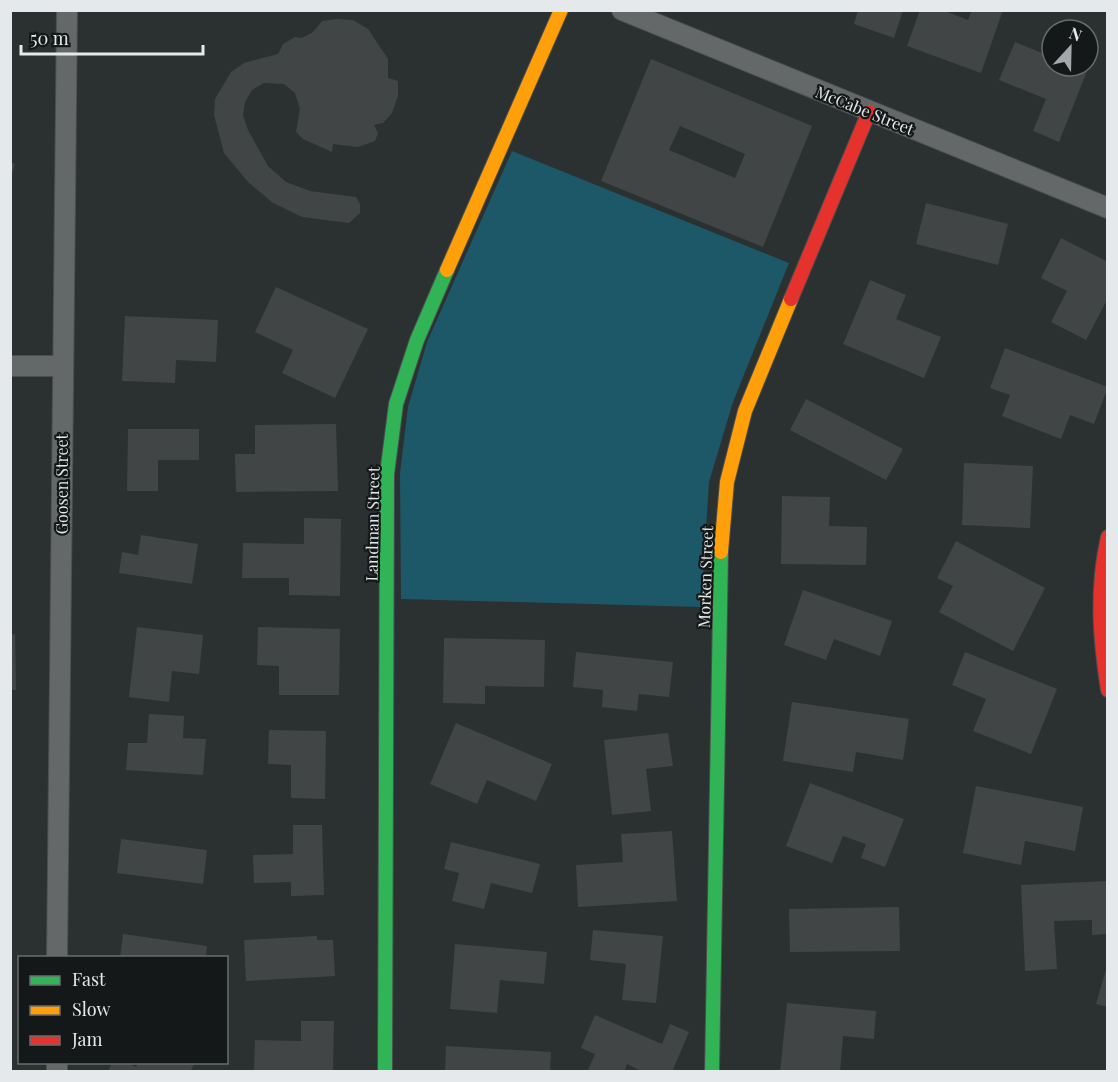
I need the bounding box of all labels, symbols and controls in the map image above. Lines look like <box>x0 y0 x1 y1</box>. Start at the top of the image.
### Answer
scale bar <box>21 18 202 56</box>
north arrow <box>1040 18 1100 78</box>
text: N <box>1067 22 1086 46</box>
text: 50 m <box>30 26 69 50</box>
street label: McCabe Street <box>813 81 918 139</box>
street label: Goosen Street <box>51 433 72 534</box>
street label: Landman Street <box>360 466 384 582</box>
street label: Morken Street <box>693 525 717 628</box>
legend <box>18 956 228 1064</box>
text: Fast <box>72 967 106 991</box>
text: Slow <box>72 997 110 1021</box>
text: Jam <box>71 1027 102 1051</box>

